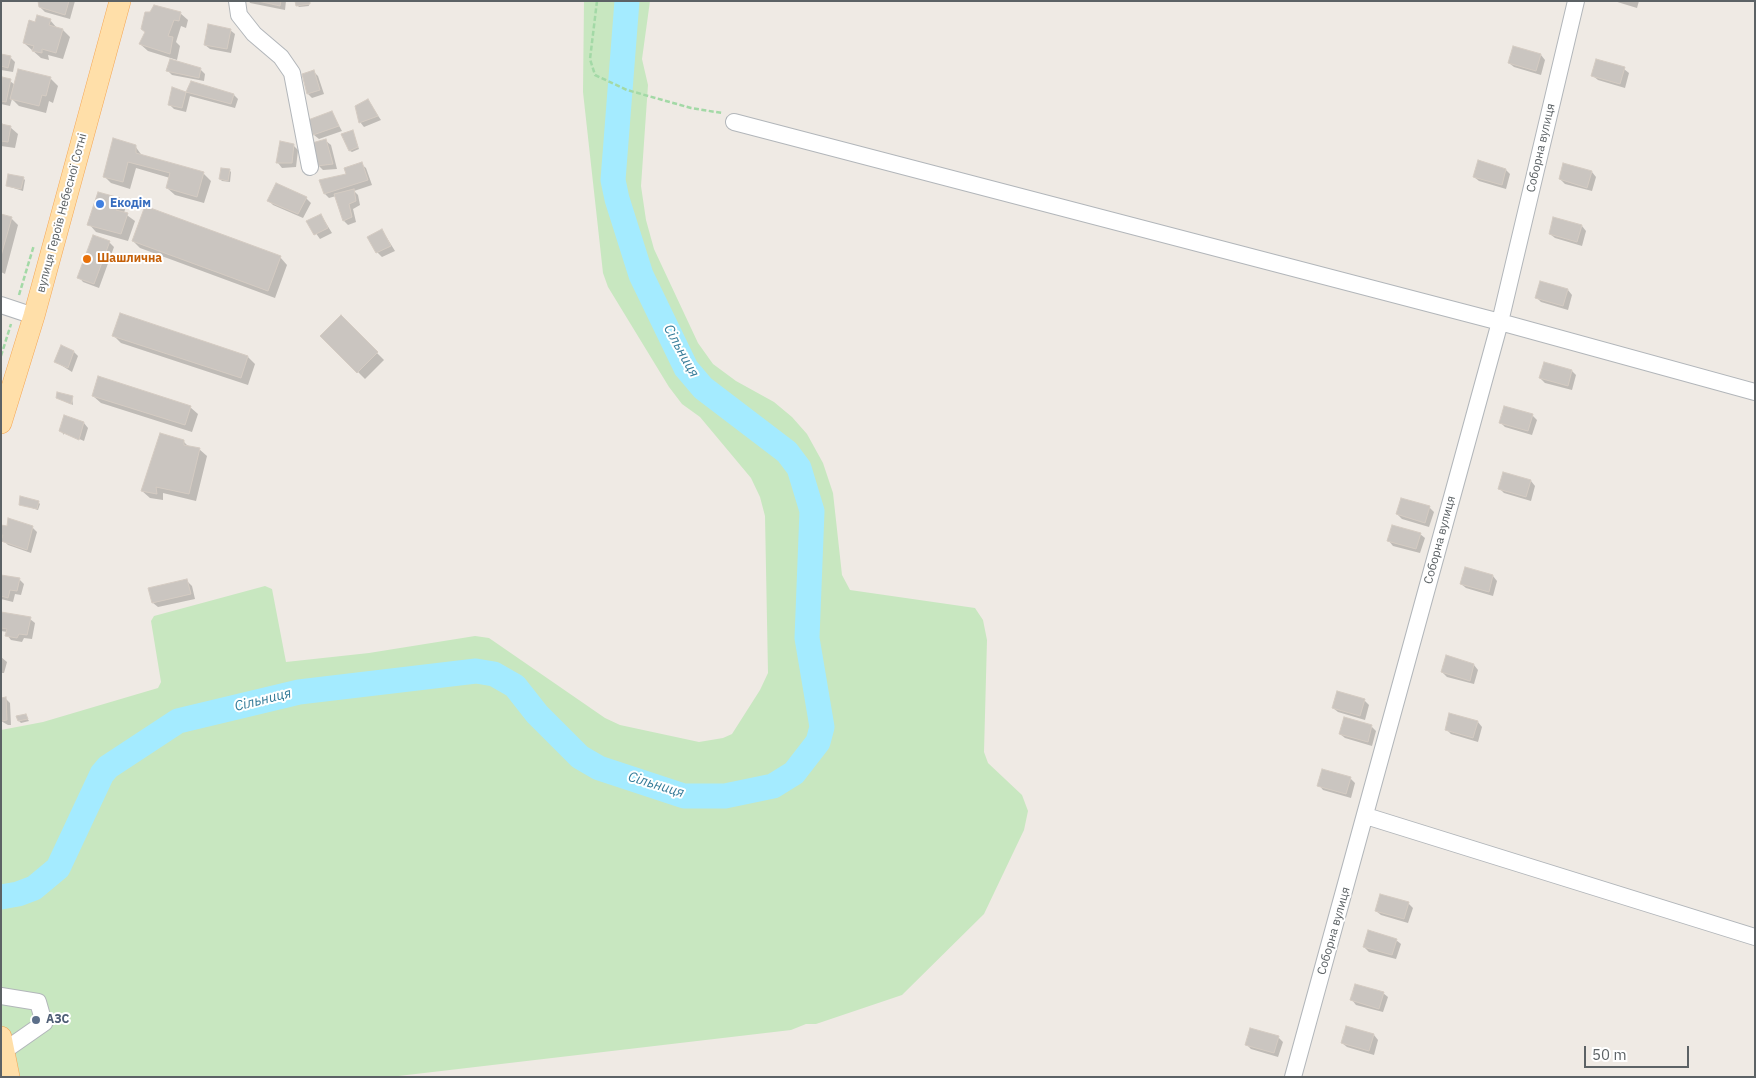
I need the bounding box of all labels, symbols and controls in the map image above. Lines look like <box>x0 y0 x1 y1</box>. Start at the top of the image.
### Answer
street label: Соборна вулиця <box>1524 102 1558 194</box>
street label: вулиця Героїв Небесної Сотні <box>34 132 90 294</box>
place label: Екодім <box>110 197 151 211</box>
marker: Екодім <box>94 198 106 210</box>
place label: Шашлична <box>97 252 162 266</box>
marker: Шашлична <box>81 253 93 265</box>
water label: Сільниця <box>660 322 702 380</box>
street label: Соборна вулиця <box>1421 494 1459 586</box>
water label: Сільниця <box>233 685 293 715</box>
water label: Сільниця <box>626 769 686 801</box>
street label: Соборна вулиця <box>1315 885 1353 977</box>
place label: АЗС <box>46 1013 69 1027</box>
marker: АЗС <box>30 1014 42 1026</box>
scale bar <box>1586 1036 1691 1068</box>
text: 50 m <box>1592 1045 1627 1064</box>

